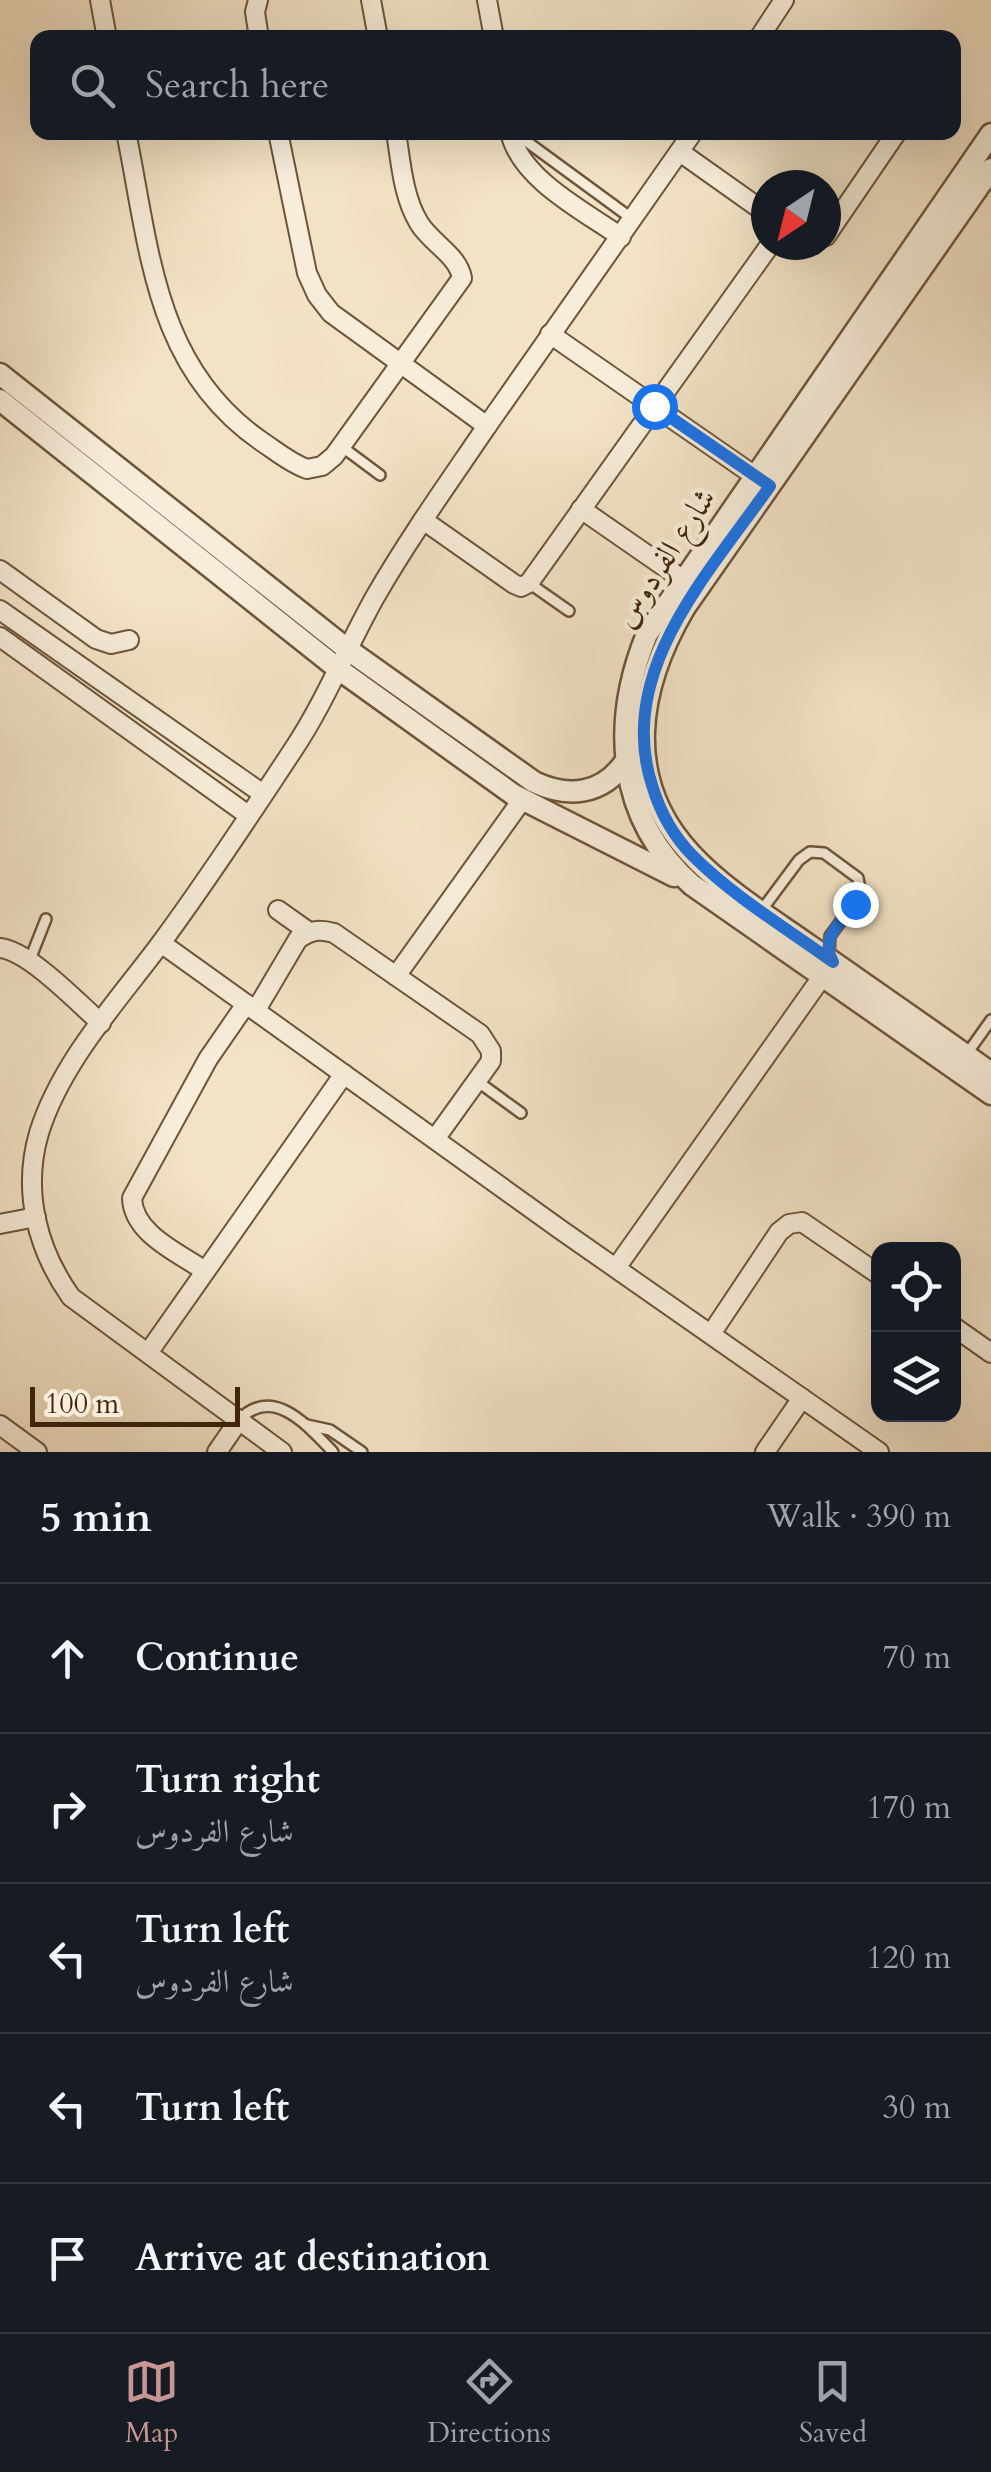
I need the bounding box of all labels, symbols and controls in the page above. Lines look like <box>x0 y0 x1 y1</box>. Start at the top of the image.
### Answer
search box <box>30 30 961 140</box>
icon: search <box>65 58 120 113</box>
text: Search here <box>145 59 329 111</box>
north arrow <box>751 170 841 260</box>
route start <box>632 384 678 430</box>
street label: شارع الفردوس <box>603 479 730 639</box>
route end <box>833 882 879 928</box>
map controls <box>871 1242 961 1422</box>
button: locate <box>871 1242 961 1332</box>
button: layers <box>871 1332 961 1422</box>
scale bar <box>30 1382 240 1426</box>
text: 100 m <box>45 1385 119 1423</box>
text: 5 min <box>40 1489 152 1546</box>
text: Walk · 390 m <box>766 1495 951 1539</box>
icon: ahead <box>40 1631 95 1686</box>
text: Continue <box>135 1632 299 1684</box>
text: 70 m <box>883 1636 951 1680</box>
text: Turn right <box>135 1754 320 1806</box>
icon: right <box>40 1781 95 1836</box>
text: 170 m <box>866 1786 951 1830</box>
text: شارع الفردوس <box>135 1810 294 1854</box>
text: Turn left <box>135 1904 289 1956</box>
icon: left <box>40 1931 95 1986</box>
text: 120 m <box>866 1936 951 1980</box>
text: شارع الفردوس <box>135 1960 294 2004</box>
icon: left <box>40 2081 95 2136</box>
text: Turn left <box>135 2082 289 2134</box>
text: 30 m <box>883 2086 951 2130</box>
icon: arrive <box>40 2231 95 2286</box>
text: Arrive at destination <box>135 2232 490 2284</box>
tab: Map <box>124 2354 179 2452</box>
tab: Directions <box>427 2354 551 2452</box>
tab: Saved <box>799 2354 867 2452</box>

